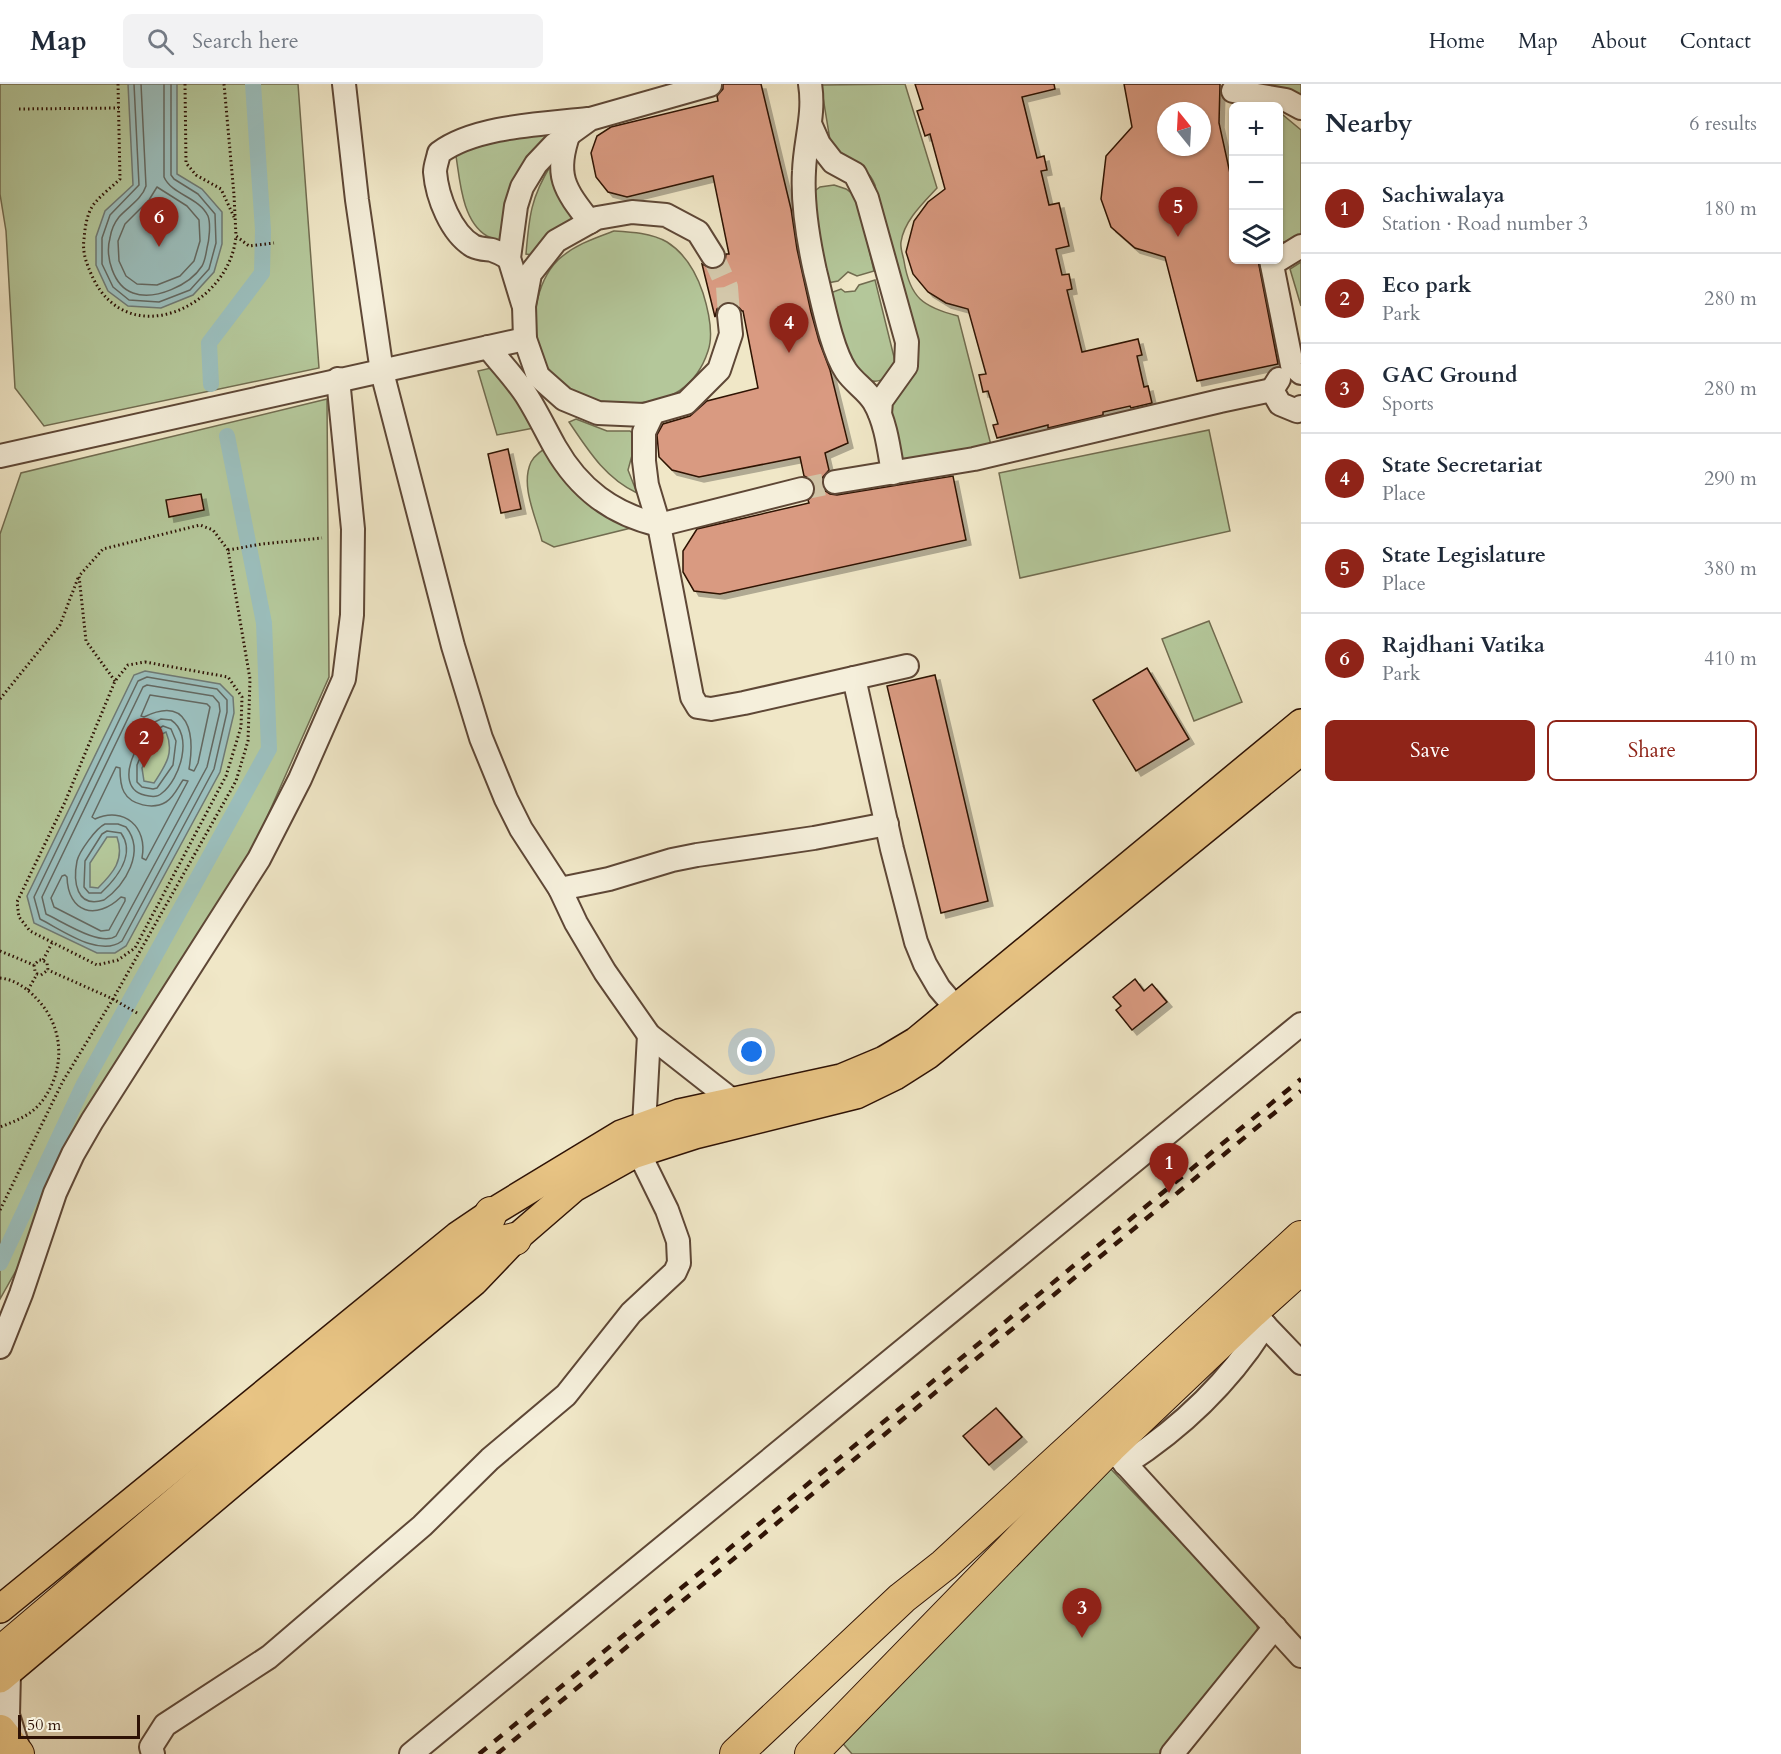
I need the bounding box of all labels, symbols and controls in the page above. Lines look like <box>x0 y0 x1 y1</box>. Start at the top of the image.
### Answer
search box <box>123 14 543 68</box>
text: Map <box>30 22 87 60</box>
icon: search <box>144 25 177 58</box>
text: Search here <box>192 26 299 56</box>
text: Home <box>1429 27 1485 56</box>
text: Map <box>1518 27 1558 56</box>
text: About <box>1591 27 1647 56</box>
text: Contact <box>1680 27 1751 56</box>
north arrow <box>1157 102 1211 156</box>
map controls <box>1229 102 1283 264</box>
button: + <box>1229 102 1283 156</box>
text: Nearby <box>1325 106 1413 141</box>
text: 6 results <box>1689 110 1757 137</box>
button: − <box>1229 156 1283 210</box>
text: Sachiwalaya <box>1382 180 1505 210</box>
pin: 5 <box>1158 188 1198 237</box>
text: 1 <box>1339 195 1350 222</box>
text: 180 m <box>1704 195 1757 222</box>
pin: 6 <box>140 198 178 247</box>
button: layers <box>1229 210 1283 264</box>
text: Station · Road number 3 <box>1382 210 1588 237</box>
text: Eco park <box>1382 270 1471 300</box>
text: 2 <box>1339 285 1350 312</box>
text: 280 m <box>1704 285 1757 312</box>
text: Park <box>1382 300 1420 327</box>
pin: 4 <box>770 304 808 353</box>
text: GAC Ground <box>1382 360 1518 390</box>
text: 3 <box>1339 375 1350 402</box>
text: 280 m <box>1704 375 1757 402</box>
text: Sports <box>1382 390 1434 417</box>
text: State Secretariat <box>1382 450 1542 480</box>
text: 4 <box>1339 465 1350 492</box>
text: 290 m <box>1704 465 1757 492</box>
text: Place <box>1382 480 1426 507</box>
text: State Legislature <box>1382 540 1546 570</box>
text: 5 <box>1339 555 1350 582</box>
text: 380 m <box>1704 555 1757 582</box>
text: Place <box>1382 570 1426 597</box>
text: Rajdhani Vatika <box>1382 630 1545 660</box>
text: 6 <box>1339 645 1350 672</box>
text: 410 m <box>1704 645 1757 672</box>
text: Park <box>1382 660 1420 687</box>
pin: 2 <box>124 718 164 768</box>
button: Save <box>1325 720 1535 781</box>
button: Share <box>1547 720 1757 781</box>
your location <box>737 1037 766 1066</box>
pin: 1 <box>1150 1144 1188 1193</box>
pin: 3 <box>1062 1588 1102 1638</box>
scale bar <box>18 1712 140 1740</box>
text: 50 m <box>27 1714 61 1736</box>

